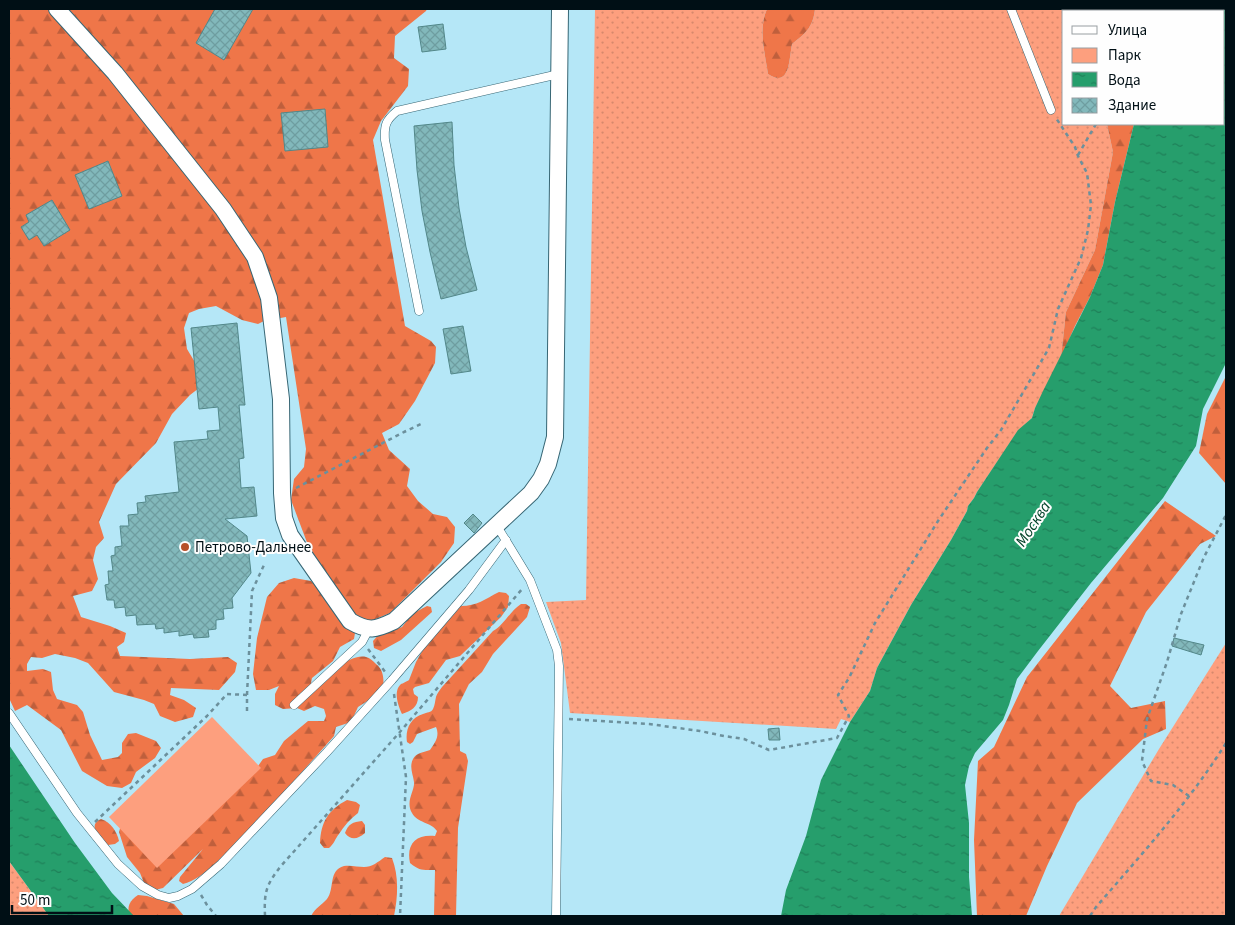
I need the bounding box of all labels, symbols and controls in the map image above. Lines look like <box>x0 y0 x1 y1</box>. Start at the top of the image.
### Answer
legend <box>1062 10 1225 125</box>
text: Улица <box>1108 20 1147 41</box>
text: Парк <box>1108 45 1142 66</box>
text: Вода <box>1108 70 1141 91</box>
text: Здание <box>1108 95 1156 116</box>
water label: Москва <box>1010 497 1056 551</box>
place label: Петрово-Дальнее <box>195 537 311 558</box>
marker: Петрово-Дальнее <box>179 541 191 553</box>
scale bar <box>12 882 112 914</box>
text: 50 m <box>20 890 50 911</box>

